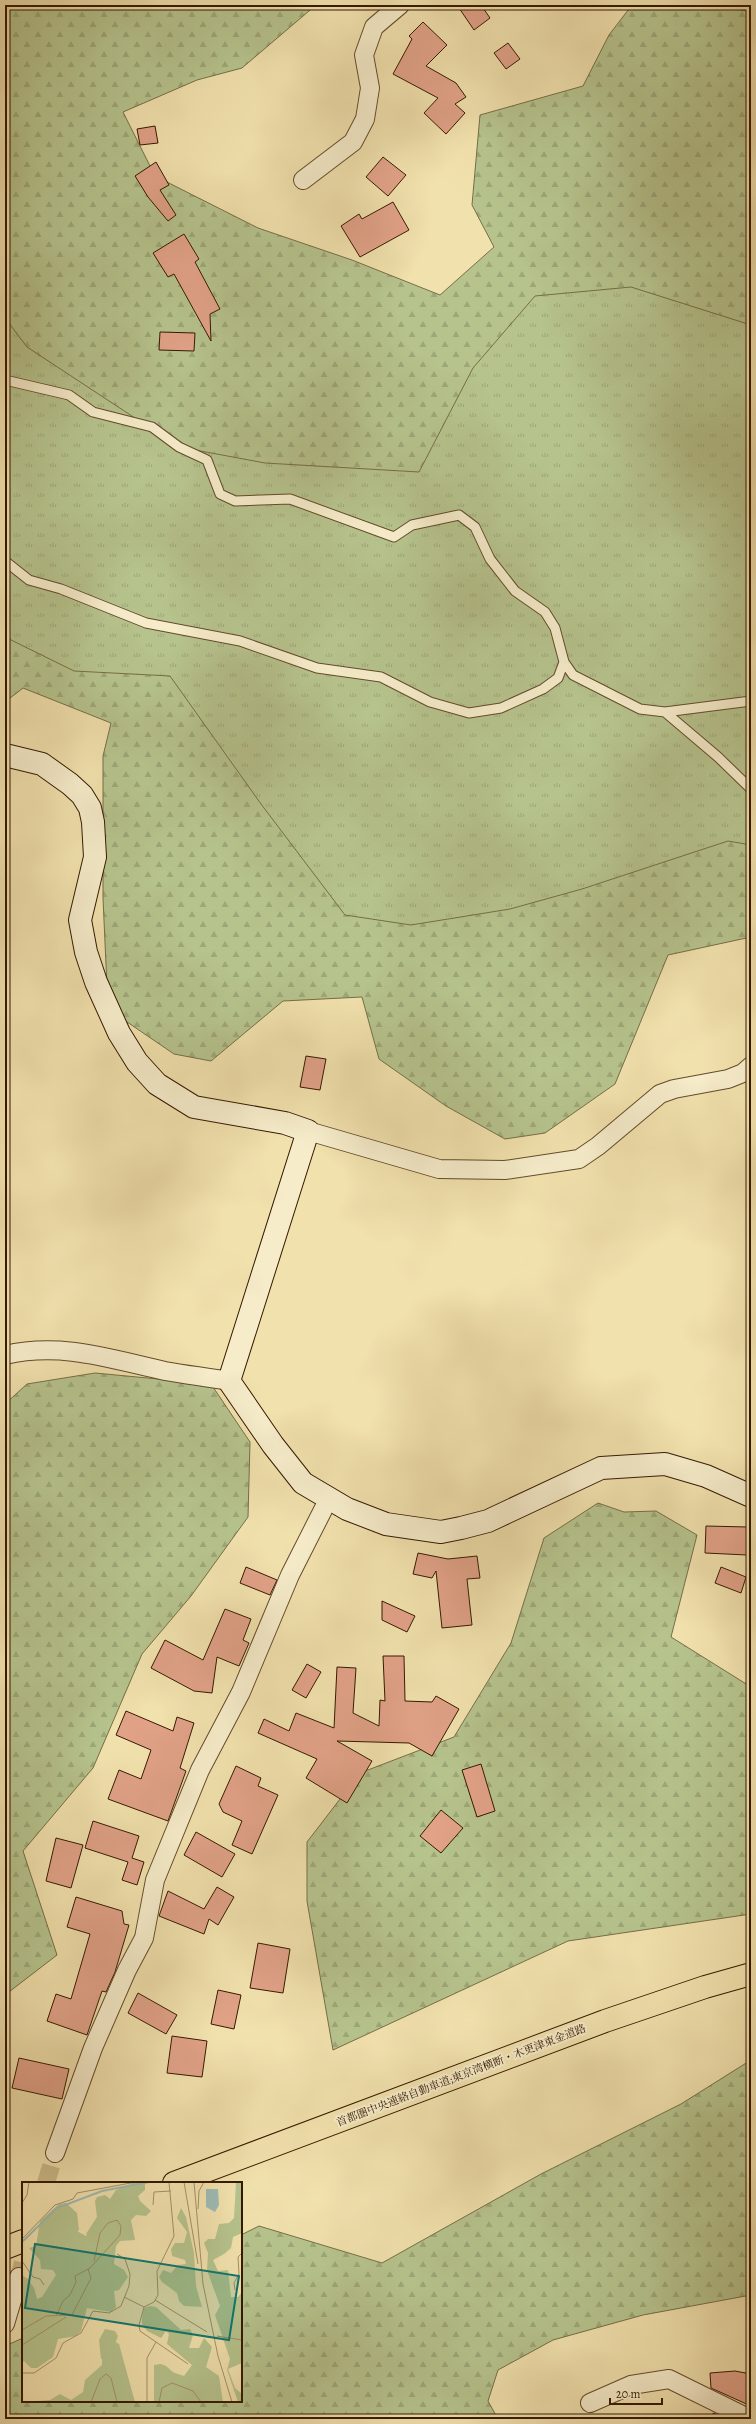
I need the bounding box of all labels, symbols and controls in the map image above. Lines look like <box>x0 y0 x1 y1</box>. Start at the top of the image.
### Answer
street label: 首都圏中央連絡自動車道;東京湾横断・木更津東金道路 <box>334 2021 588 2130</box>
inset map <box>22 2182 242 2402</box>
scale bar <box>610 2380 662 2406</box>
text: 20 m <box>616 2386 640 2402</box>

